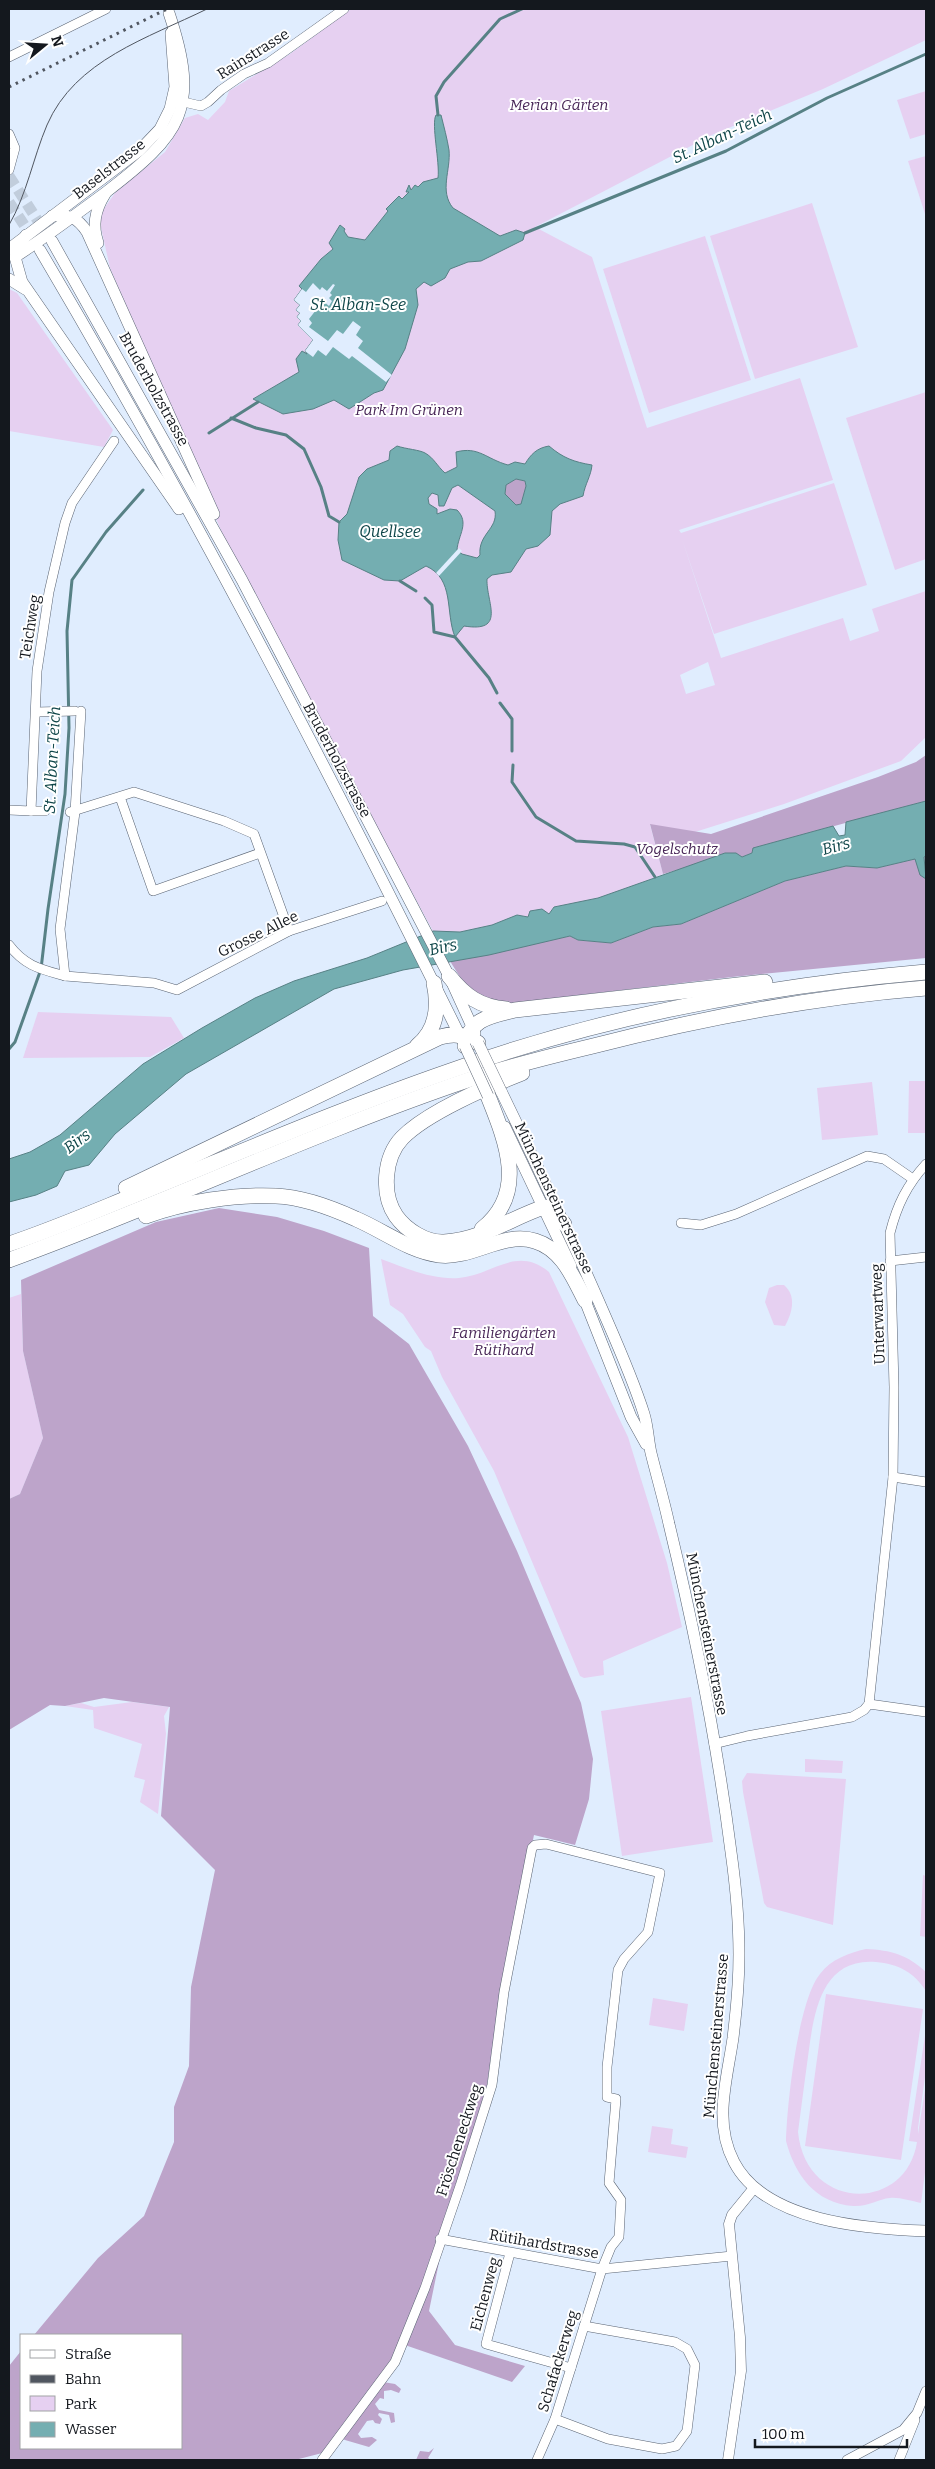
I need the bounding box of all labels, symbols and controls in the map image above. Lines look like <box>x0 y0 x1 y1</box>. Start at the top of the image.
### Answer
north arrow <box>20 20 70 70</box>
street label: Rainstrasse <box>214 25 292 83</box>
text: N <box>47 33 67 49</box>
park label: Merian Gärten <box>510 96 608 114</box>
water label: St. Alban-Teich <box>669 105 775 167</box>
street label: Baselstrasse <box>69 135 149 203</box>
water label: St. Alban-See <box>310 295 406 314</box>
street label: Bruderholzstrasse <box>115 329 193 449</box>
park label: Park Im Grünen <box>355 401 463 419</box>
water label: Quellsee <box>359 522 421 541</box>
street label: Teichweg <box>16 593 44 661</box>
street label: Bruderholzstrasse <box>299 699 375 821</box>
water label: St. Alban-Teich <box>40 706 64 814</box>
water label: Birs <box>820 833 853 859</box>
park label: Vogelschutz <box>636 840 718 858</box>
street label: Grosse Allee <box>215 907 301 961</box>
water label: Birs <box>427 934 459 959</box>
street label: Münchensteinerstrasse <box>511 1119 597 1277</box>
water label: Birs <box>60 1125 94 1157</box>
street label: Unterwartweg <box>867 1263 889 1365</box>
park label: Familiengärten Rütihard <box>452 1324 556 1359</box>
street label: Münchensteinerstrasse <box>682 1551 732 1717</box>
street label: Münchensteinerstrasse <box>700 1953 732 2119</box>
street label: Fröscheneckweg <box>432 2082 486 2198</box>
street label: Rütihardstrasse <box>488 2225 600 2263</box>
street label: Eichenweg <box>466 2255 504 2333</box>
street label: Schafackerweg <box>534 2308 582 2414</box>
legend <box>20 2334 182 2449</box>
text: Straße <box>65 2345 111 2363</box>
text: Bahn <box>65 2370 102 2388</box>
text: Park <box>65 2395 97 2413</box>
scale bar <box>755 2416 908 2448</box>
text: Wasser <box>65 2420 117 2438</box>
text: 100 m <box>762 2425 805 2443</box>

